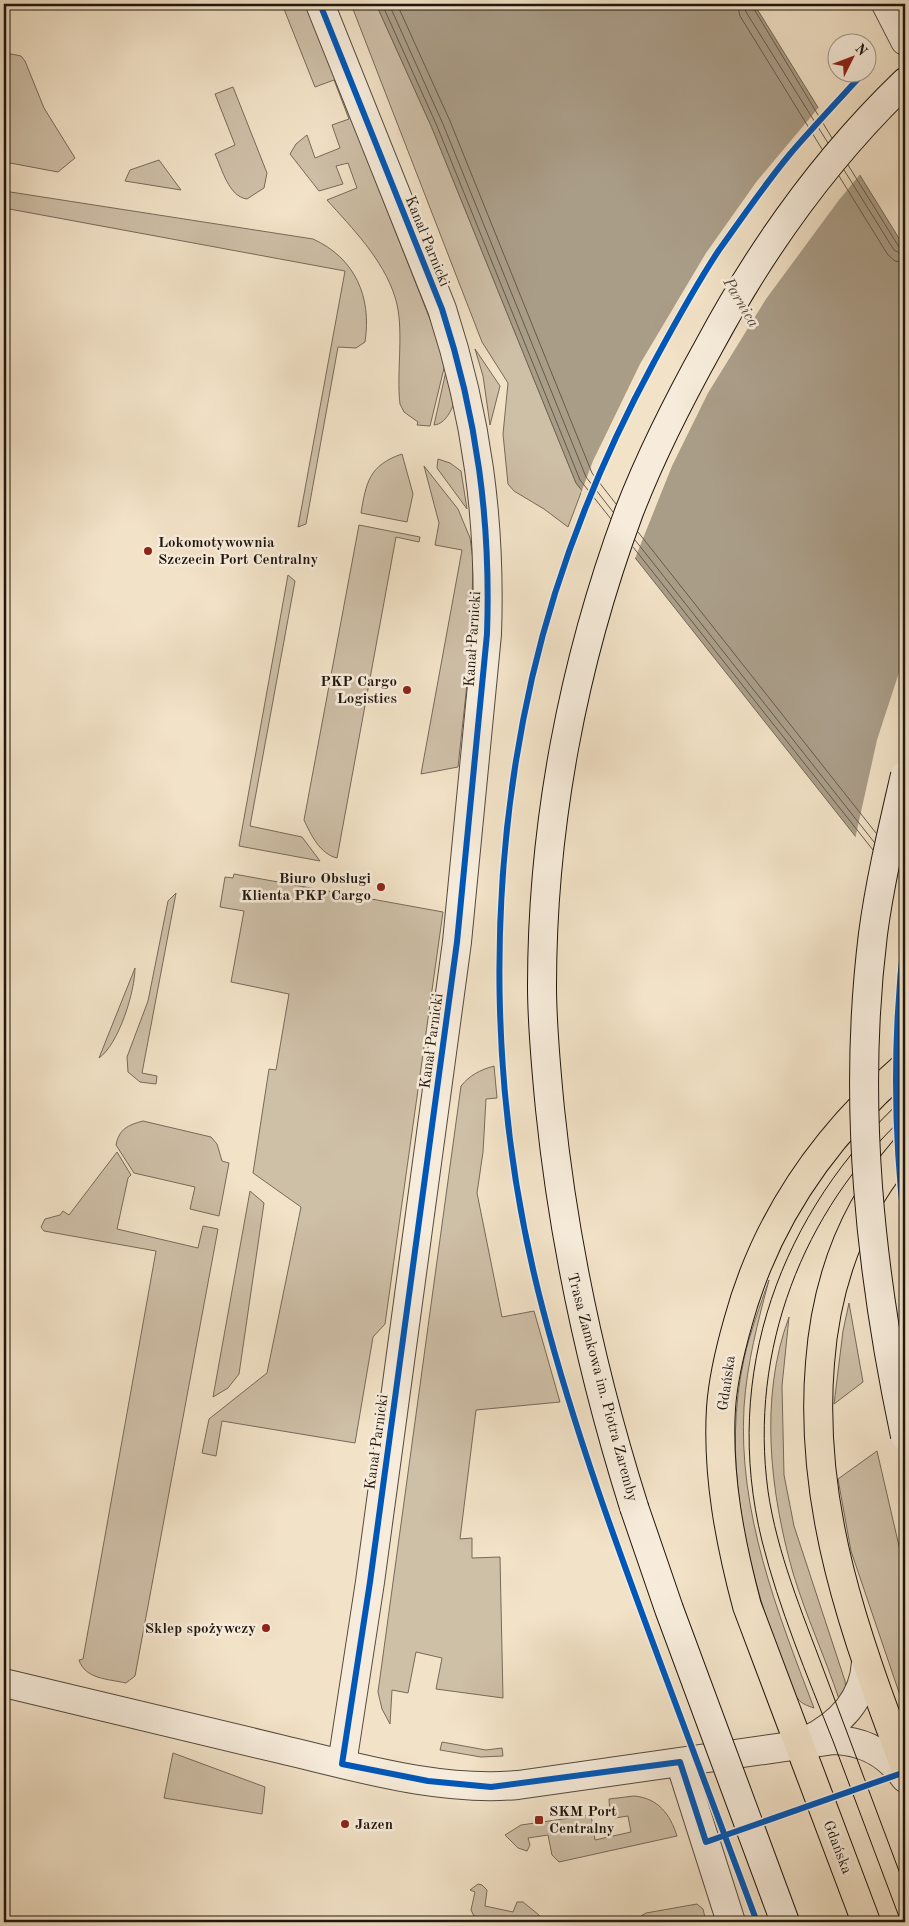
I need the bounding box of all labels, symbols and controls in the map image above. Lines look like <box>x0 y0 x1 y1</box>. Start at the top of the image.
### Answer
north arrow <box>826 32 876 82</box>
text: N <box>852 41 870 59</box>
street label: Kanał Parnicki <box>402 194 452 289</box>
water label: Parnica <box>719 274 762 331</box>
place label: Lokomotywownia Szczecin Port Centralny <box>158 536 319 568</box>
marker: Lokomotywownia Szczecin Port Centralny <box>142 545 154 557</box>
street label: Kanał Parnicki <box>463 591 484 688</box>
place label: PKP Cargo Logistics <box>320 675 397 707</box>
marker: PKP Cargo Logistics <box>401 684 413 696</box>
place label: Biuro Obsługi Klienta PKP Cargo <box>241 872 371 904</box>
marker: Biuro Obsługi Klienta PKP Cargo <box>375 881 387 893</box>
street label: Kanał Parnicki <box>418 993 447 1090</box>
street label: Trasa Zamkowa im. Piotra Zaremby <box>564 1271 639 1503</box>
street label: Gdańska <box>716 1354 739 1412</box>
street label: Kanał Parnicki <box>363 1394 392 1491</box>
place label: Sklep spożywczy <box>145 1622 256 1637</box>
marker: Sklep spożywczy <box>260 1622 272 1634</box>
place label: SKM Port Centralny <box>549 1805 617 1837</box>
marker: SKM Port Centralny <box>533 1814 545 1826</box>
marker: Jazen <box>339 1818 351 1830</box>
place label: Jazen <box>355 1818 393 1833</box>
street label: Gdańska <box>820 1819 854 1877</box>

